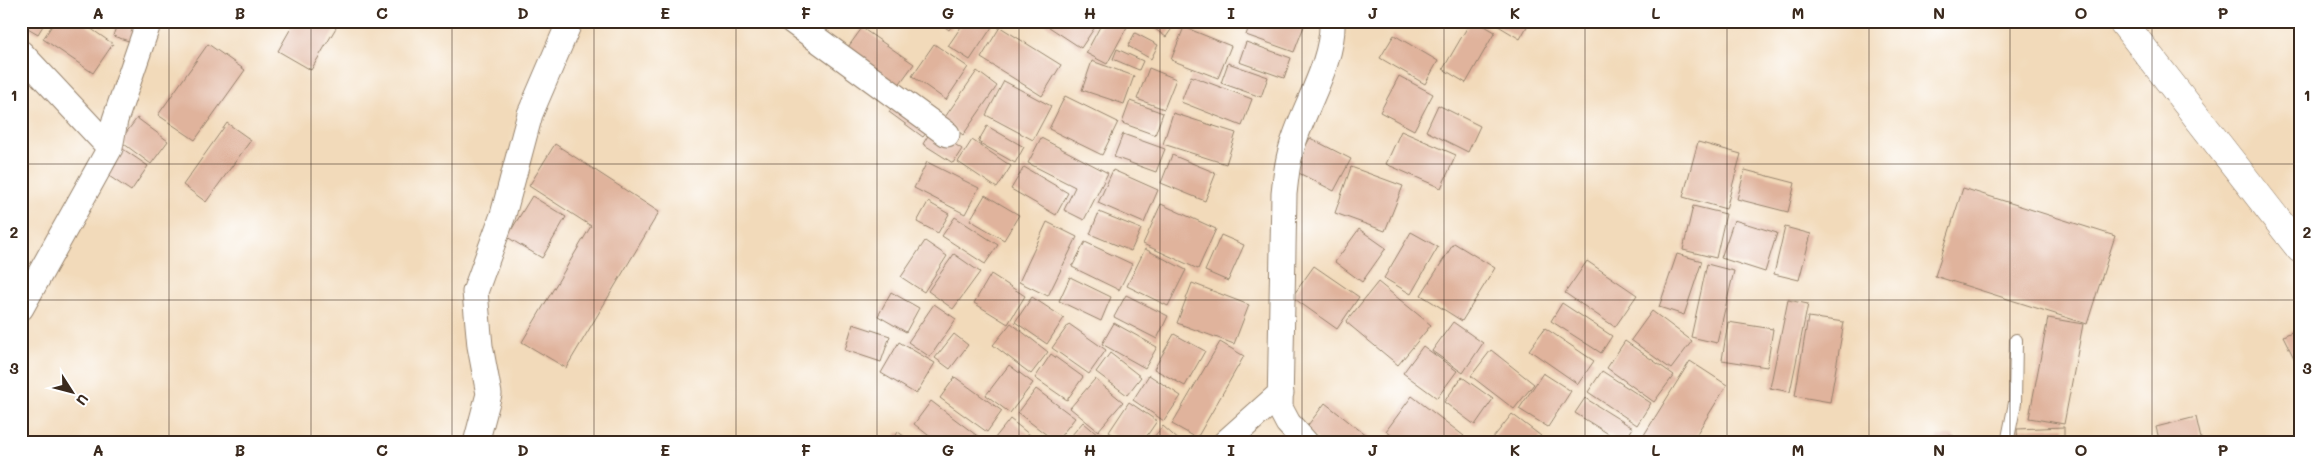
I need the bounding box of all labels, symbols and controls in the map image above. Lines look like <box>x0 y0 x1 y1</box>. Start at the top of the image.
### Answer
text: A <box>92 2 104 23</box>
text: B <box>235 2 245 23</box>
text: C <box>376 2 388 23</box>
text: D <box>517 2 529 23</box>
text: E <box>660 2 670 23</box>
text: F <box>801 2 811 23</box>
text: G <box>942 2 954 23</box>
text: H <box>1084 2 1096 23</box>
text: I <box>1227 2 1235 23</box>
text: J <box>1368 2 1378 23</box>
text: K <box>1510 2 1520 23</box>
text: L <box>1651 2 1661 23</box>
text: M <box>1792 2 1804 23</box>
text: N <box>1933 2 1945 23</box>
text: O <box>2075 2 2088 23</box>
text: P <box>2218 2 2229 23</box>
text: 1 <box>10 84 18 105</box>
text: 1 <box>2303 84 2311 105</box>
text: 2 <box>10 221 19 242</box>
text: 2 <box>2303 221 2312 242</box>
text: 3 <box>9 357 19 378</box>
text: 3 <box>2302 357 2312 378</box>
north arrow <box>48 366 98 416</box>
text: U <box>72 390 94 410</box>
text: A <box>92 439 104 460</box>
text: B <box>235 439 245 460</box>
text: C <box>376 439 388 460</box>
text: D <box>517 439 529 460</box>
text: E <box>660 439 670 460</box>
text: F <box>801 439 811 460</box>
text: G <box>942 439 954 460</box>
text: H <box>1084 439 1096 460</box>
text: I <box>1227 439 1235 460</box>
text: J <box>1368 439 1378 460</box>
text: K <box>1510 439 1520 460</box>
text: L <box>1651 439 1661 460</box>
text: M <box>1792 439 1804 460</box>
text: N <box>1933 439 1945 460</box>
text: O <box>2075 439 2088 460</box>
text: P <box>2218 439 2229 460</box>

